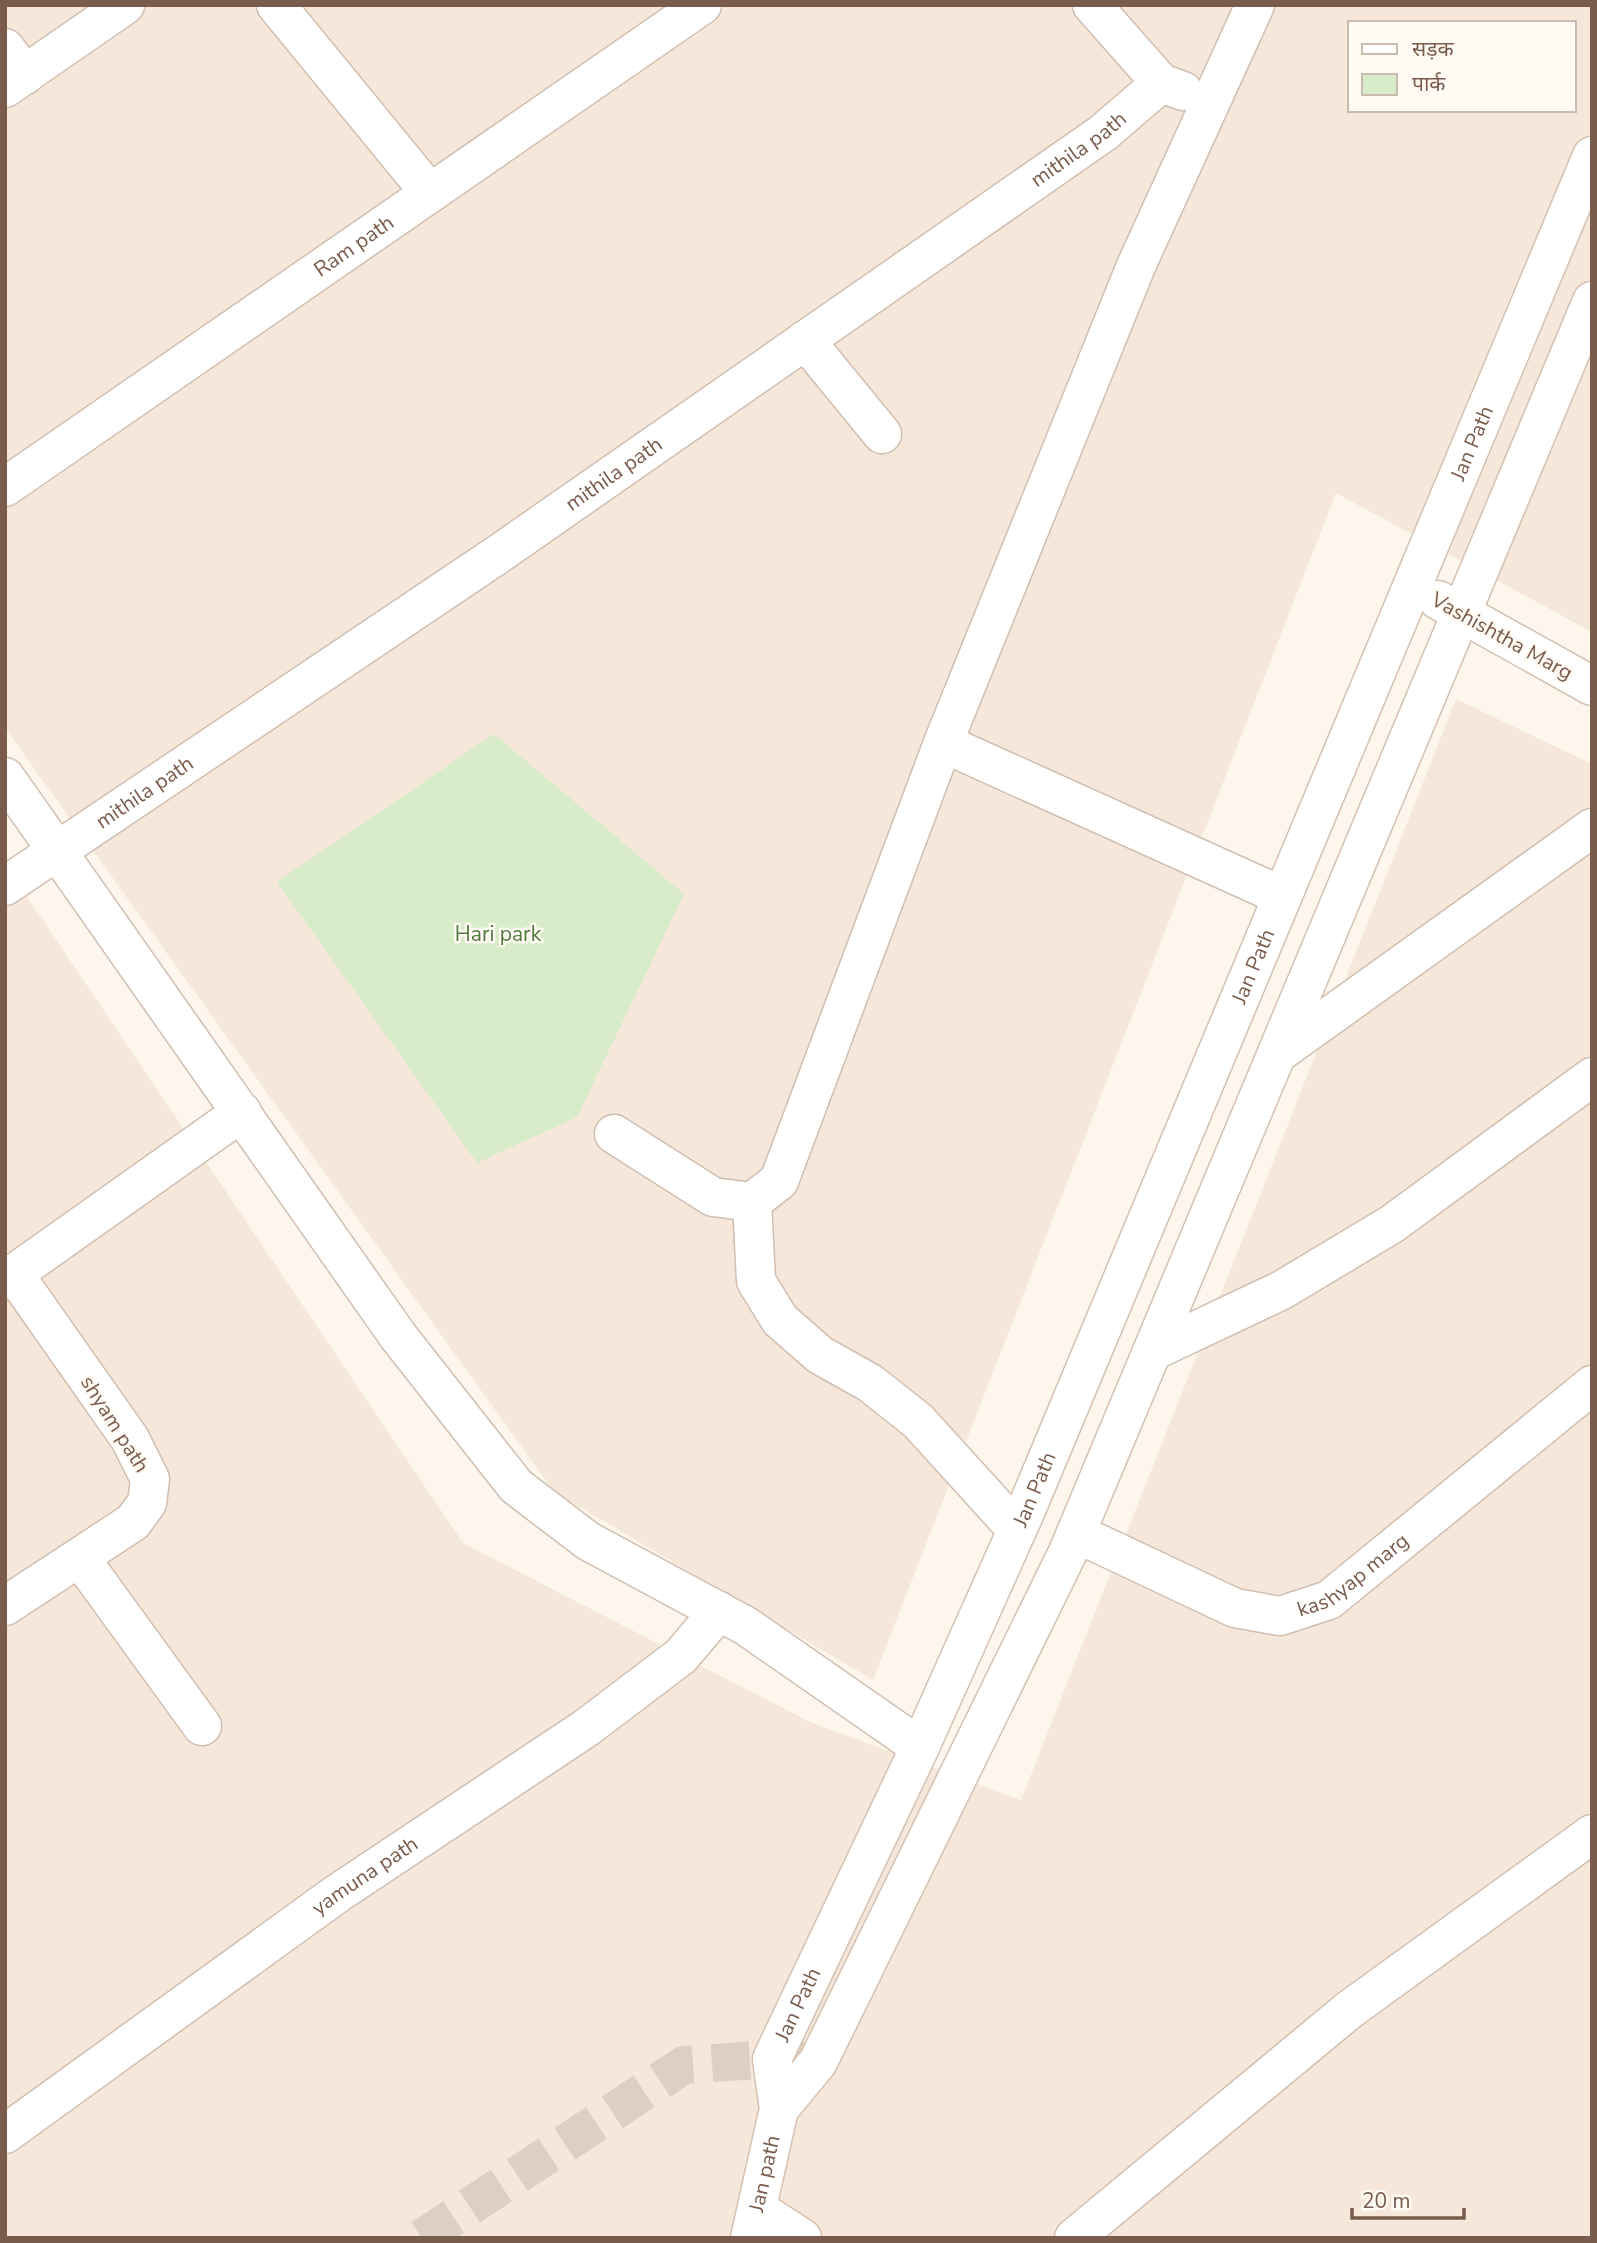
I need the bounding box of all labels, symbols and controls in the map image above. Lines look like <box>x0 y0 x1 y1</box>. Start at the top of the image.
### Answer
legend <box>1348 21 1576 112</box>
text: सड़क <box>1412 35 1454 63</box>
text: पार्क <box>1412 70 1446 98</box>
street label: mithila path <box>1025 105 1132 193</box>
street label: Ram path <box>308 208 399 283</box>
street label: Jan Path <box>1444 401 1500 486</box>
street label: mithila path <box>559 430 668 518</box>
street label: Vashishtha Marg <box>1425 585 1578 687</box>
street label: mithila path <box>90 749 199 835</box>
park label: Hari park <box>455 920 542 948</box>
street label: Jan Path <box>1225 925 1281 1009</box>
street label: shyam path <box>74 1370 156 1478</box>
street label: Jan Path <box>1006 1448 1063 1532</box>
street label: kashyap marg <box>1293 1527 1414 1624</box>
street label: yamuna path <box>306 1830 423 1922</box>
street label: Jan Path <box>768 1963 827 2047</box>
street label: Jan path <box>742 2132 787 2216</box>
scale bar <box>1352 2176 1464 2220</box>
text: 20 m <box>1362 2187 1411 2215</box>

